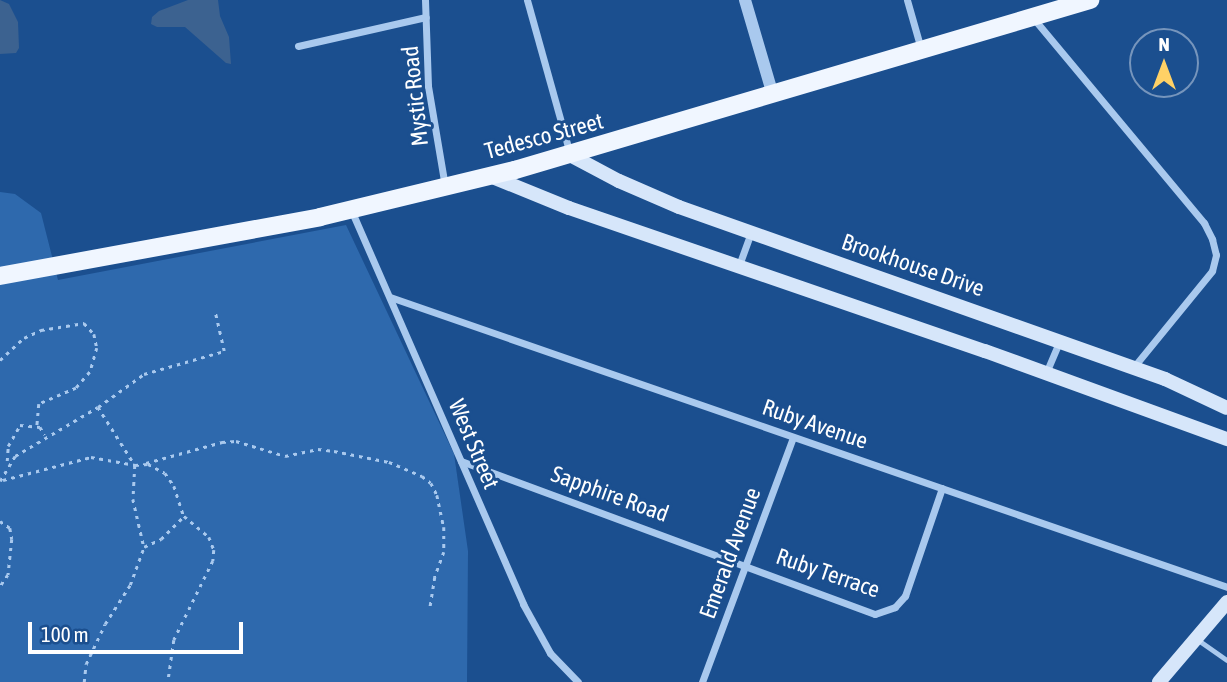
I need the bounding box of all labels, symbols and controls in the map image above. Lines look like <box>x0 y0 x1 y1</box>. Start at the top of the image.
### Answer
north arrow <box>1129 28 1199 98</box>
text: N <box>1158 33 1170 55</box>
street label: Mystic Road <box>396 45 434 147</box>
street label: Tedesco Street <box>482 107 606 165</box>
street label: Brookhouse Drive <box>838 228 988 302</box>
street label: Ruby Avenue <box>759 393 871 455</box>
street label: West Street <box>443 395 505 493</box>
street label: Sapphire Road <box>548 460 672 528</box>
street label: Emerald Avenue <box>694 484 766 622</box>
street label: Ruby Terrace <box>773 542 883 604</box>
scale bar <box>32 608 247 652</box>
text: 100 m <box>41 622 89 646</box>

